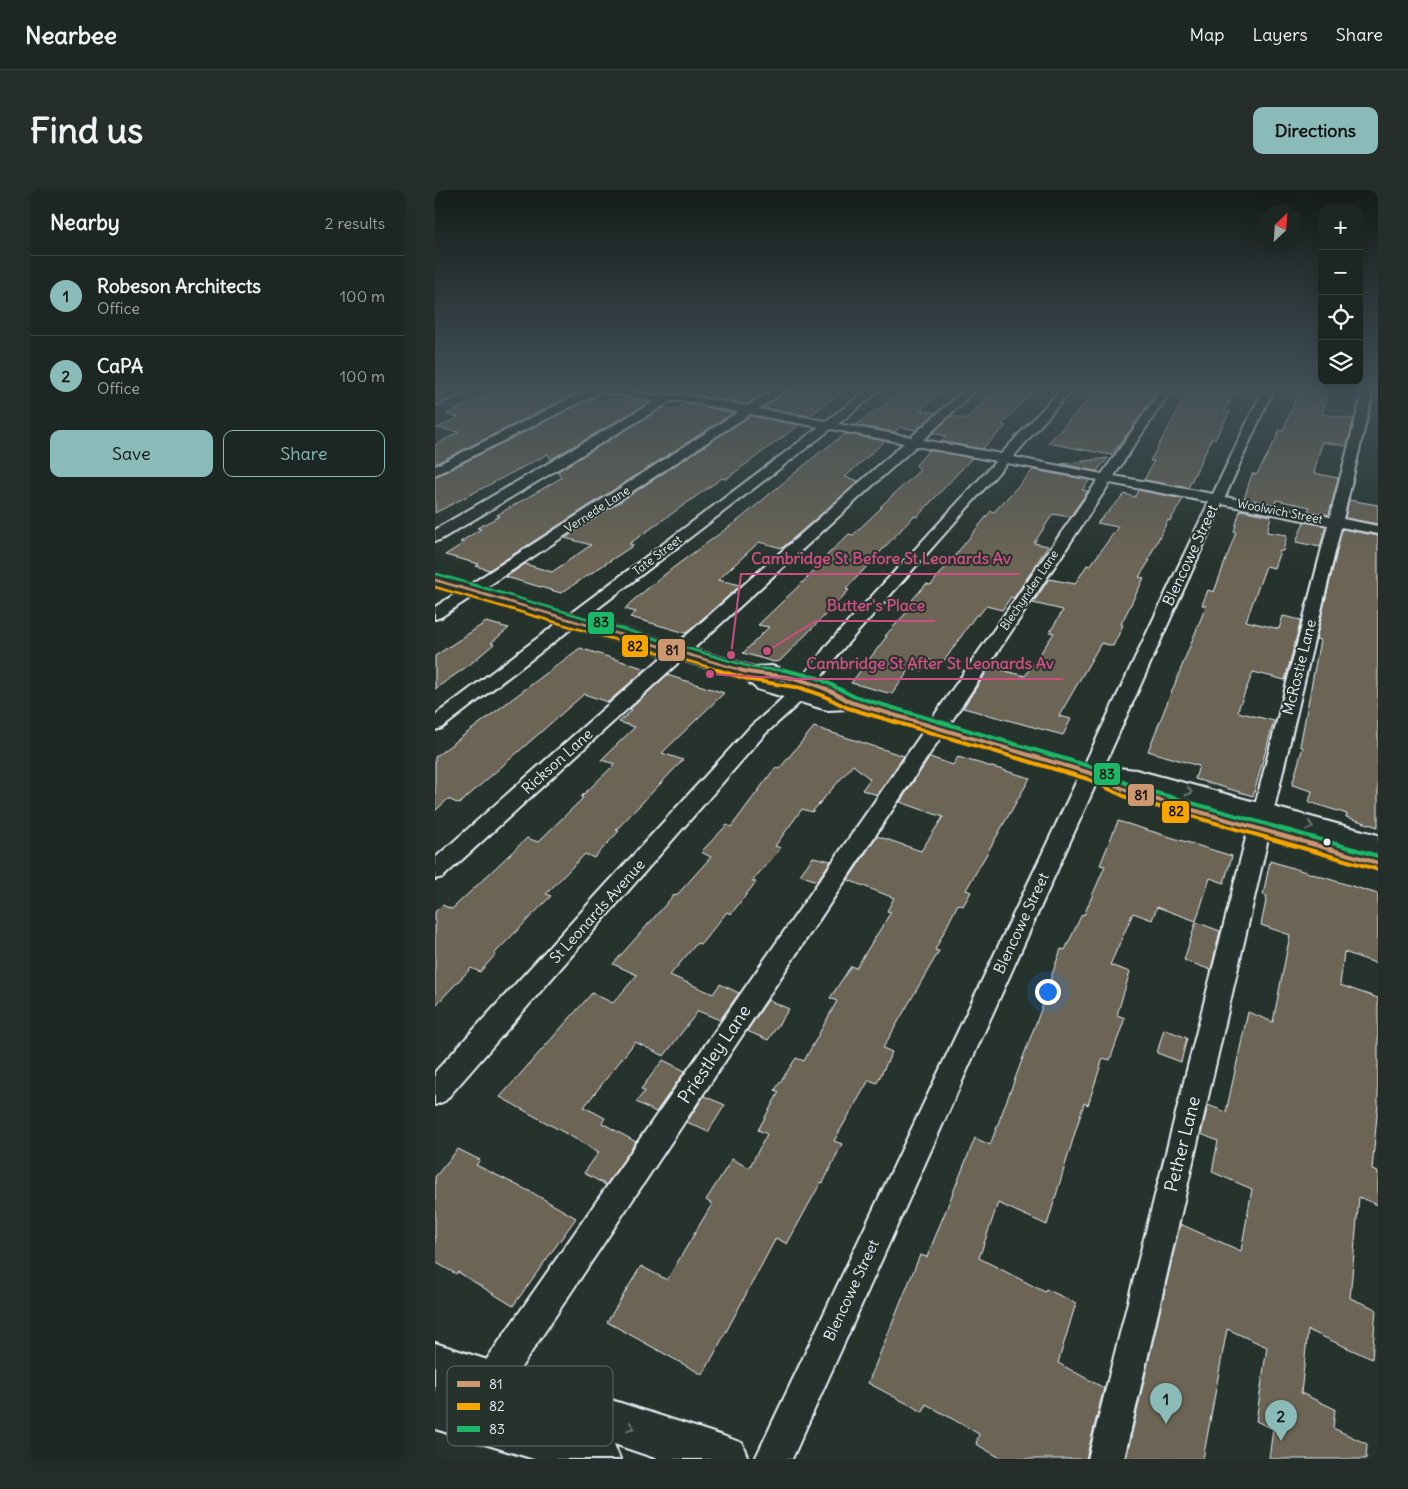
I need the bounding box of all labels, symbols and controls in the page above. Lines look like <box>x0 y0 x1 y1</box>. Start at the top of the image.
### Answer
text: Nearbee <box>25 20 117 50</box>
text: Map <box>1189 23 1224 46</box>
text: Layers <box>1252 23 1308 46</box>
text: Share <box>1336 23 1383 46</box>
button: Directions <box>1253 107 1378 154</box>
text: Find us <box>30 108 143 152</box>
north arrow <box>1258 205 1303 250</box>
map controls <box>1318 205 1363 385</box>
button: + <box>1318 205 1363 250</box>
text: Nearby <box>50 209 120 236</box>
text: 2 results <box>325 213 385 233</box>
button: − <box>1318 250 1363 295</box>
text: Robeson Architects <box>97 274 261 298</box>
text: 1 <box>63 286 69 306</box>
text: 100 m <box>340 286 385 306</box>
button: locate <box>1318 295 1363 340</box>
text: Office <box>97 298 140 318</box>
button: layers <box>1318 340 1363 385</box>
text: CaPA <box>97 354 143 378</box>
text: 2 <box>62 366 70 386</box>
text: 100 m <box>340 366 385 386</box>
text: Office <box>97 378 140 398</box>
button: Save <box>50 430 213 477</box>
button: Share <box>223 430 385 477</box>
street label: Vernede Lane <box>562 482 632 536</box>
street label: Woolwich Street <box>1236 495 1324 527</box>
street label: Blencowe Street <box>1158 501 1222 609</box>
street label: Tate Street <box>629 532 685 578</box>
callout: Cambridge St Before St Leonards Av <box>741 543 1020 574</box>
street label: Blechynden Lane <box>997 547 1061 633</box>
text: Cambridge St Before St Leonards Av <box>751 548 1011 569</box>
callout: Butter's Place <box>816 590 935 621</box>
text: Butter's Place <box>827 595 926 615</box>
line badge: 83 <box>587 611 615 635</box>
text: 83 <box>593 613 609 631</box>
street label: McRostie Lane <box>1278 617 1320 717</box>
line badge: 82 <box>621 634 649 658</box>
text: 82 <box>627 637 643 655</box>
line badge: 81 <box>657 638 686 662</box>
text: 81 <box>665 641 679 659</box>
callout: Cambridge St After St Leonards Av <box>796 648 1063 679</box>
text: Cambridge St After St Leonards Av <box>806 653 1054 674</box>
street label: Rickson Lane <box>518 724 596 798</box>
line badge: 83 <box>1093 762 1121 786</box>
text: 83 <box>1099 765 1115 783</box>
line badge: 81 <box>1127 783 1155 807</box>
text: 81 <box>1134 786 1148 804</box>
one-way arrow <box>1185 787 1193 797</box>
line badge: 82 <box>1161 800 1190 824</box>
text: 82 <box>1168 802 1184 820</box>
one-way arrow <box>1306 820 1315 831</box>
unlabelled marker <box>1322 837 1332 847</box>
street label: St Leonards Avenue <box>545 855 649 967</box>
street label: Blencowe Street <box>989 869 1053 977</box>
your location <box>1035 979 1061 1005</box>
street label: Priestley Lane <box>672 1000 756 1108</box>
street label: Pether Lane <box>1159 1094 1205 1194</box>
street label: Blencowe Street <box>819 1236 883 1344</box>
legend <box>447 1366 613 1446</box>
text: 81 <box>489 1375 503 1393</box>
pin: 1 <box>1150 1383 1182 1424</box>
text: 82 <box>489 1397 505 1415</box>
pin: 2 <box>1265 1400 1297 1441</box>
text: 83 <box>489 1420 505 1438</box>
one-way arrow <box>626 1421 635 1431</box>

